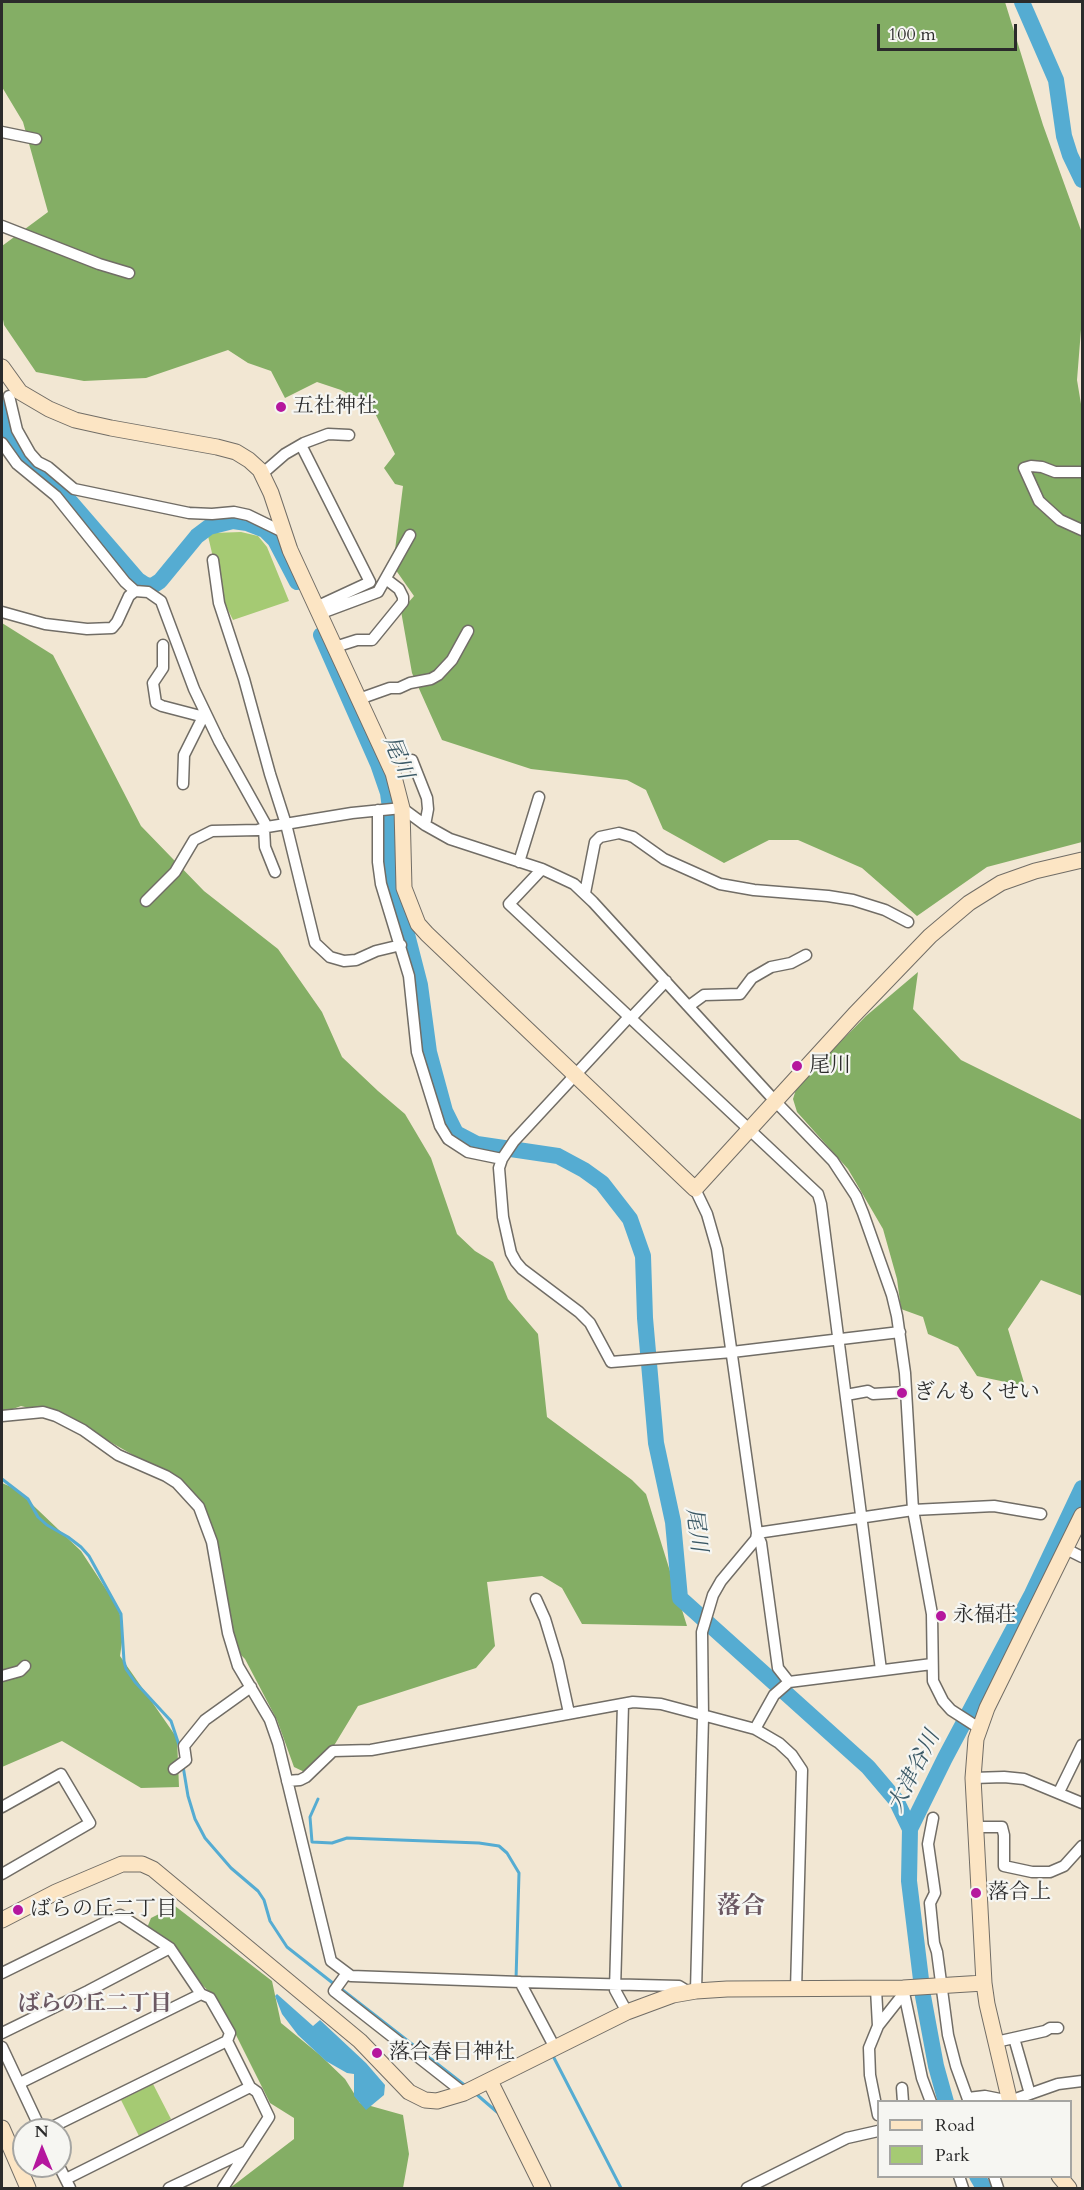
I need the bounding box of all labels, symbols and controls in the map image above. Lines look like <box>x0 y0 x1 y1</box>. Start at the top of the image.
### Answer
scale bar <box>880 12 1020 50</box>
text: 100 m <box>888 22 936 47</box>
place label: 五社神社 <box>293 394 377 420</box>
marker: 五社神社 <box>274 400 288 414</box>
water label: 尾川 <box>377 733 417 783</box>
place label: 尾川 <box>809 1053 851 1079</box>
marker: 尾川 <box>790 1059 804 1073</box>
place label: ぎんもくせい <box>914 1380 1040 1406</box>
marker: ぎんもくせい <box>895 1386 909 1400</box>
water label: 尾川 <box>679 1507 711 1553</box>
place label: 永福荘 <box>953 1603 1016 1629</box>
marker: 永福荘 <box>934 1609 948 1623</box>
water label: 大津谷川 <box>883 1727 947 1817</box>
place label: 落合上 <box>988 1880 1051 1906</box>
marker: 落合上 <box>969 1886 983 1900</box>
district label: 落合 <box>717 1893 765 1921</box>
place label: ばらの丘二丁目 <box>30 1897 177 1923</box>
marker: ばらの丘二丁目 <box>11 1903 25 1917</box>
district label: ばらの丘二丁目 <box>18 1992 172 2018</box>
place label: 落合春日神社 <box>389 2040 515 2066</box>
marker: 落合春日神社 <box>370 2046 384 2060</box>
legend <box>877 2100 1072 2178</box>
text: Road <box>935 2113 975 2138</box>
north arrow <box>12 2118 72 2178</box>
text: N <box>35 2121 49 2143</box>
text: Park <box>935 2143 970 2168</box>

